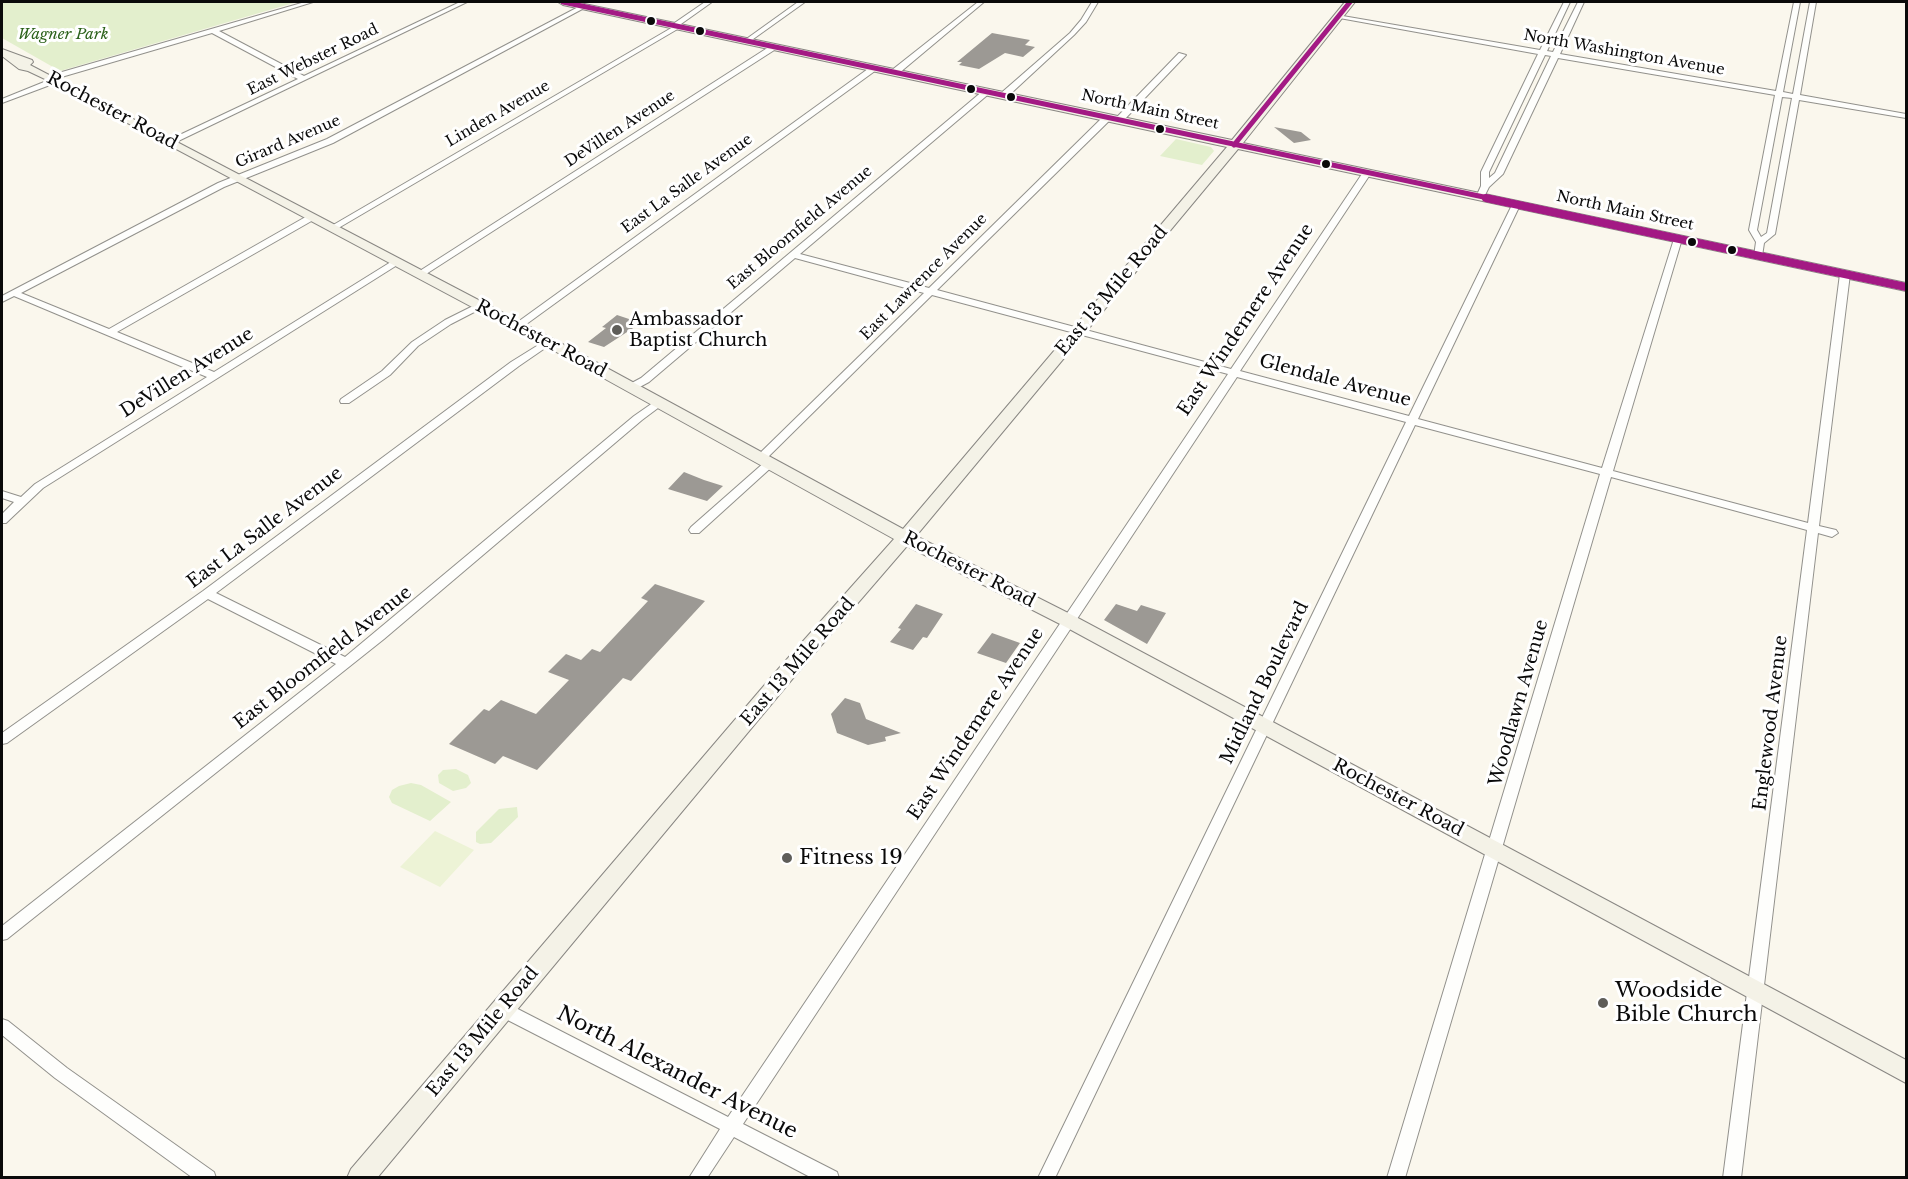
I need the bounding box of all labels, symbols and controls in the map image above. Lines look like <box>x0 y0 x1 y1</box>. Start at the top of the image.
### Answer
unlabelled marker <box>645 15 657 27</box>
street label: East Webster Road <box>245 20 381 100</box>
unlabelled marker <box>694 25 706 37</box>
park label: Wagner Park <box>18 26 108 44</box>
street label: North Washington Avenue <box>1522 26 1726 80</box>
street label: Rochester Road <box>43 67 181 155</box>
street label: Linden Avenue <box>443 77 553 151</box>
unlabelled marker <box>965 83 977 95</box>
street label: DeVillen Avenue <box>562 87 678 171</box>
street label: North Main Street <box>1080 87 1220 133</box>
unlabelled marker <box>1005 91 1017 103</box>
street label: Girard Avenue <box>233 112 343 172</box>
unlabelled marker <box>1154 123 1166 135</box>
street label: East La Salle Avenue <box>618 131 756 237</box>
unlabelled marker <box>1320 158 1332 170</box>
street label: East Bloomfield Avenue <box>724 162 876 294</box>
street label: North Main Street <box>1555 188 1695 234</box>
street label: East Lawrence Avenue <box>857 210 991 344</box>
street label: East Windemere Avenue <box>1174 220 1318 420</box>
street label: East 13 Mile Road <box>1052 222 1172 360</box>
unlabelled marker <box>1686 236 1698 248</box>
unlabelled marker <box>1726 244 1738 256</box>
street label: Rochester Road <box>472 295 610 383</box>
place label: Ambassador Baptist Church <box>629 309 767 352</box>
street label: DeVillen Avenue <box>117 323 257 423</box>
marker: Ambassador Baptist Church <box>610 323 624 337</box>
street label: Glendale Avenue <box>1257 350 1413 412</box>
street label: East La Salle Avenue <box>183 463 347 593</box>
street label: Rochester Road <box>899 527 1039 613</box>
street label: East Bloomfield Avenue <box>230 582 416 734</box>
street label: East 13 Mile Road <box>737 594 859 730</box>
street label: Midland Boulevard <box>1216 598 1314 768</box>
street label: Woodlawn Avenue <box>1485 617 1553 789</box>
street label: East Windemere Avenue <box>904 624 1048 824</box>
street label: Englewood Avenue <box>1750 634 1792 812</box>
street label: Rochester Road <box>1329 754 1467 842</box>
place label: Fitness 19 <box>799 845 903 871</box>
marker: Fitness 19 <box>780 851 794 865</box>
street label: East 13 Mile Road <box>423 963 543 1101</box>
place label: Woodside Bible Church <box>1615 978 1758 1028</box>
marker: Woodside Bible Church <box>1596 996 1610 1010</box>
street label: North Alexander Avenue <box>553 1001 801 1145</box>

